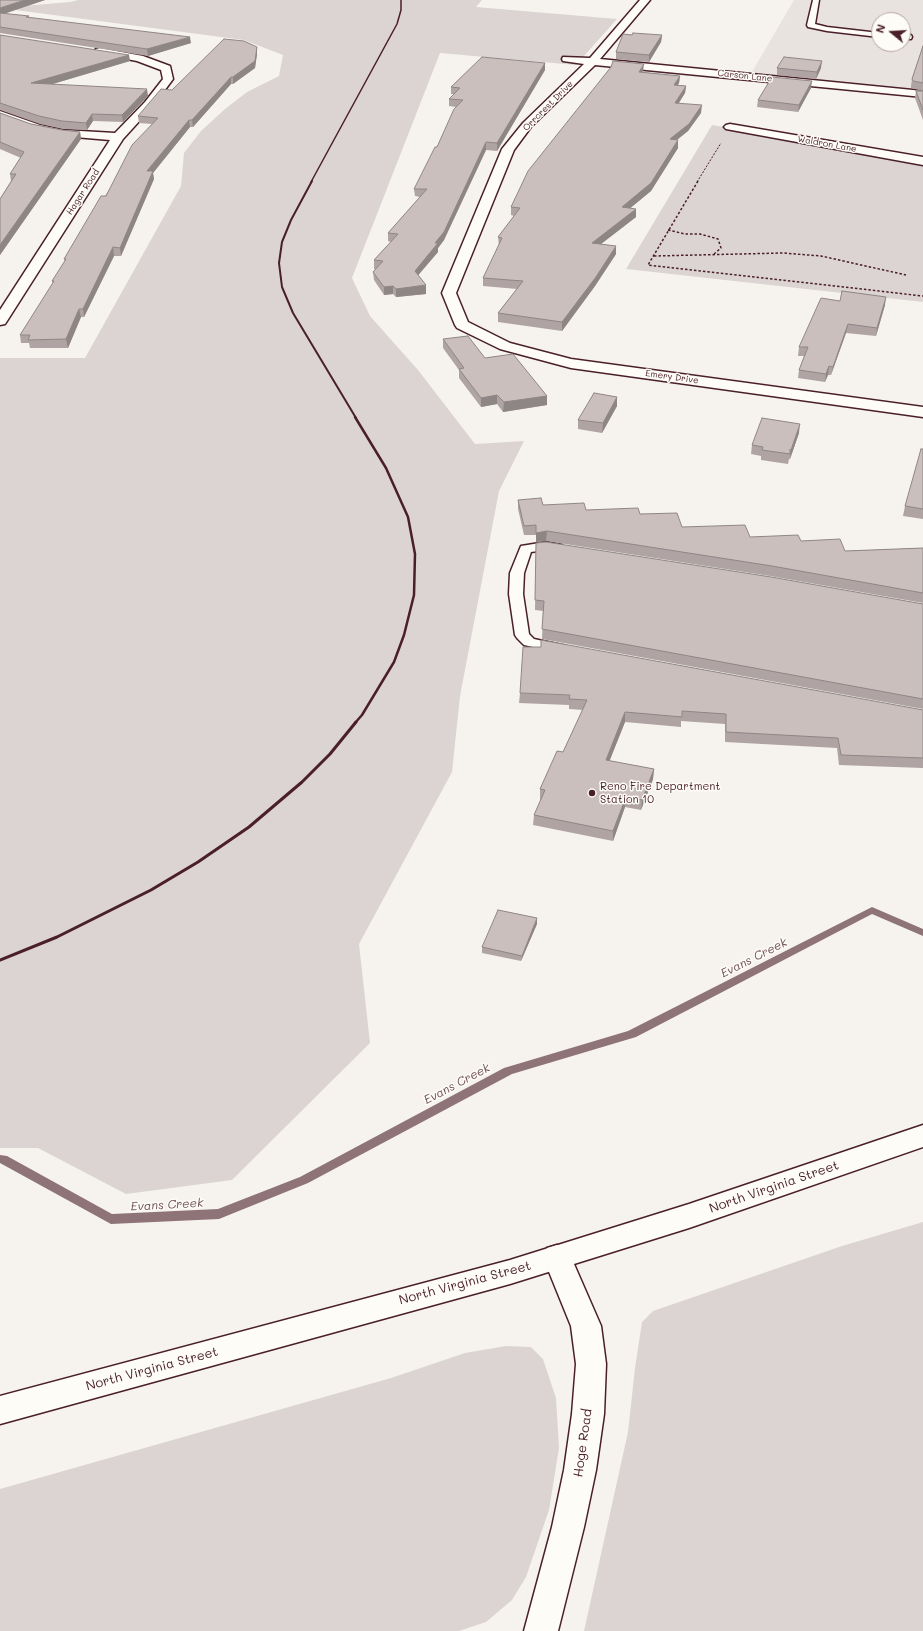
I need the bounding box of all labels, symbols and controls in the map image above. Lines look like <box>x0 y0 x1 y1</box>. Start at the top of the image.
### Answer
north arrow <box>871 12 911 52</box>
text: N <box>872 22 888 35</box>
street label: Carson Lane <box>717 68 773 84</box>
street label: Orrcrest Drive <box>521 79 575 133</box>
street label: Waldron Lane <box>796 133 858 155</box>
street label: Hagar Road <box>64 167 102 217</box>
street label: Emery Drive <box>645 368 699 386</box>
place label: Reno Fire Department Station 10 <box>600 780 720 806</box>
marker: Reno Fire Department Station 10 <box>587 788 597 798</box>
water label: Evans Creek <box>718 935 790 981</box>
water label: Evans Creek <box>421 1061 493 1107</box>
street label: North Virginia Street <box>707 1157 841 1217</box>
water label: Evans Creek <box>130 1196 204 1214</box>
street label: North Virginia Street <box>397 1258 533 1308</box>
street label: North Virginia Street <box>84 1344 220 1394</box>
street label: Hoge Road <box>570 1408 596 1478</box>

